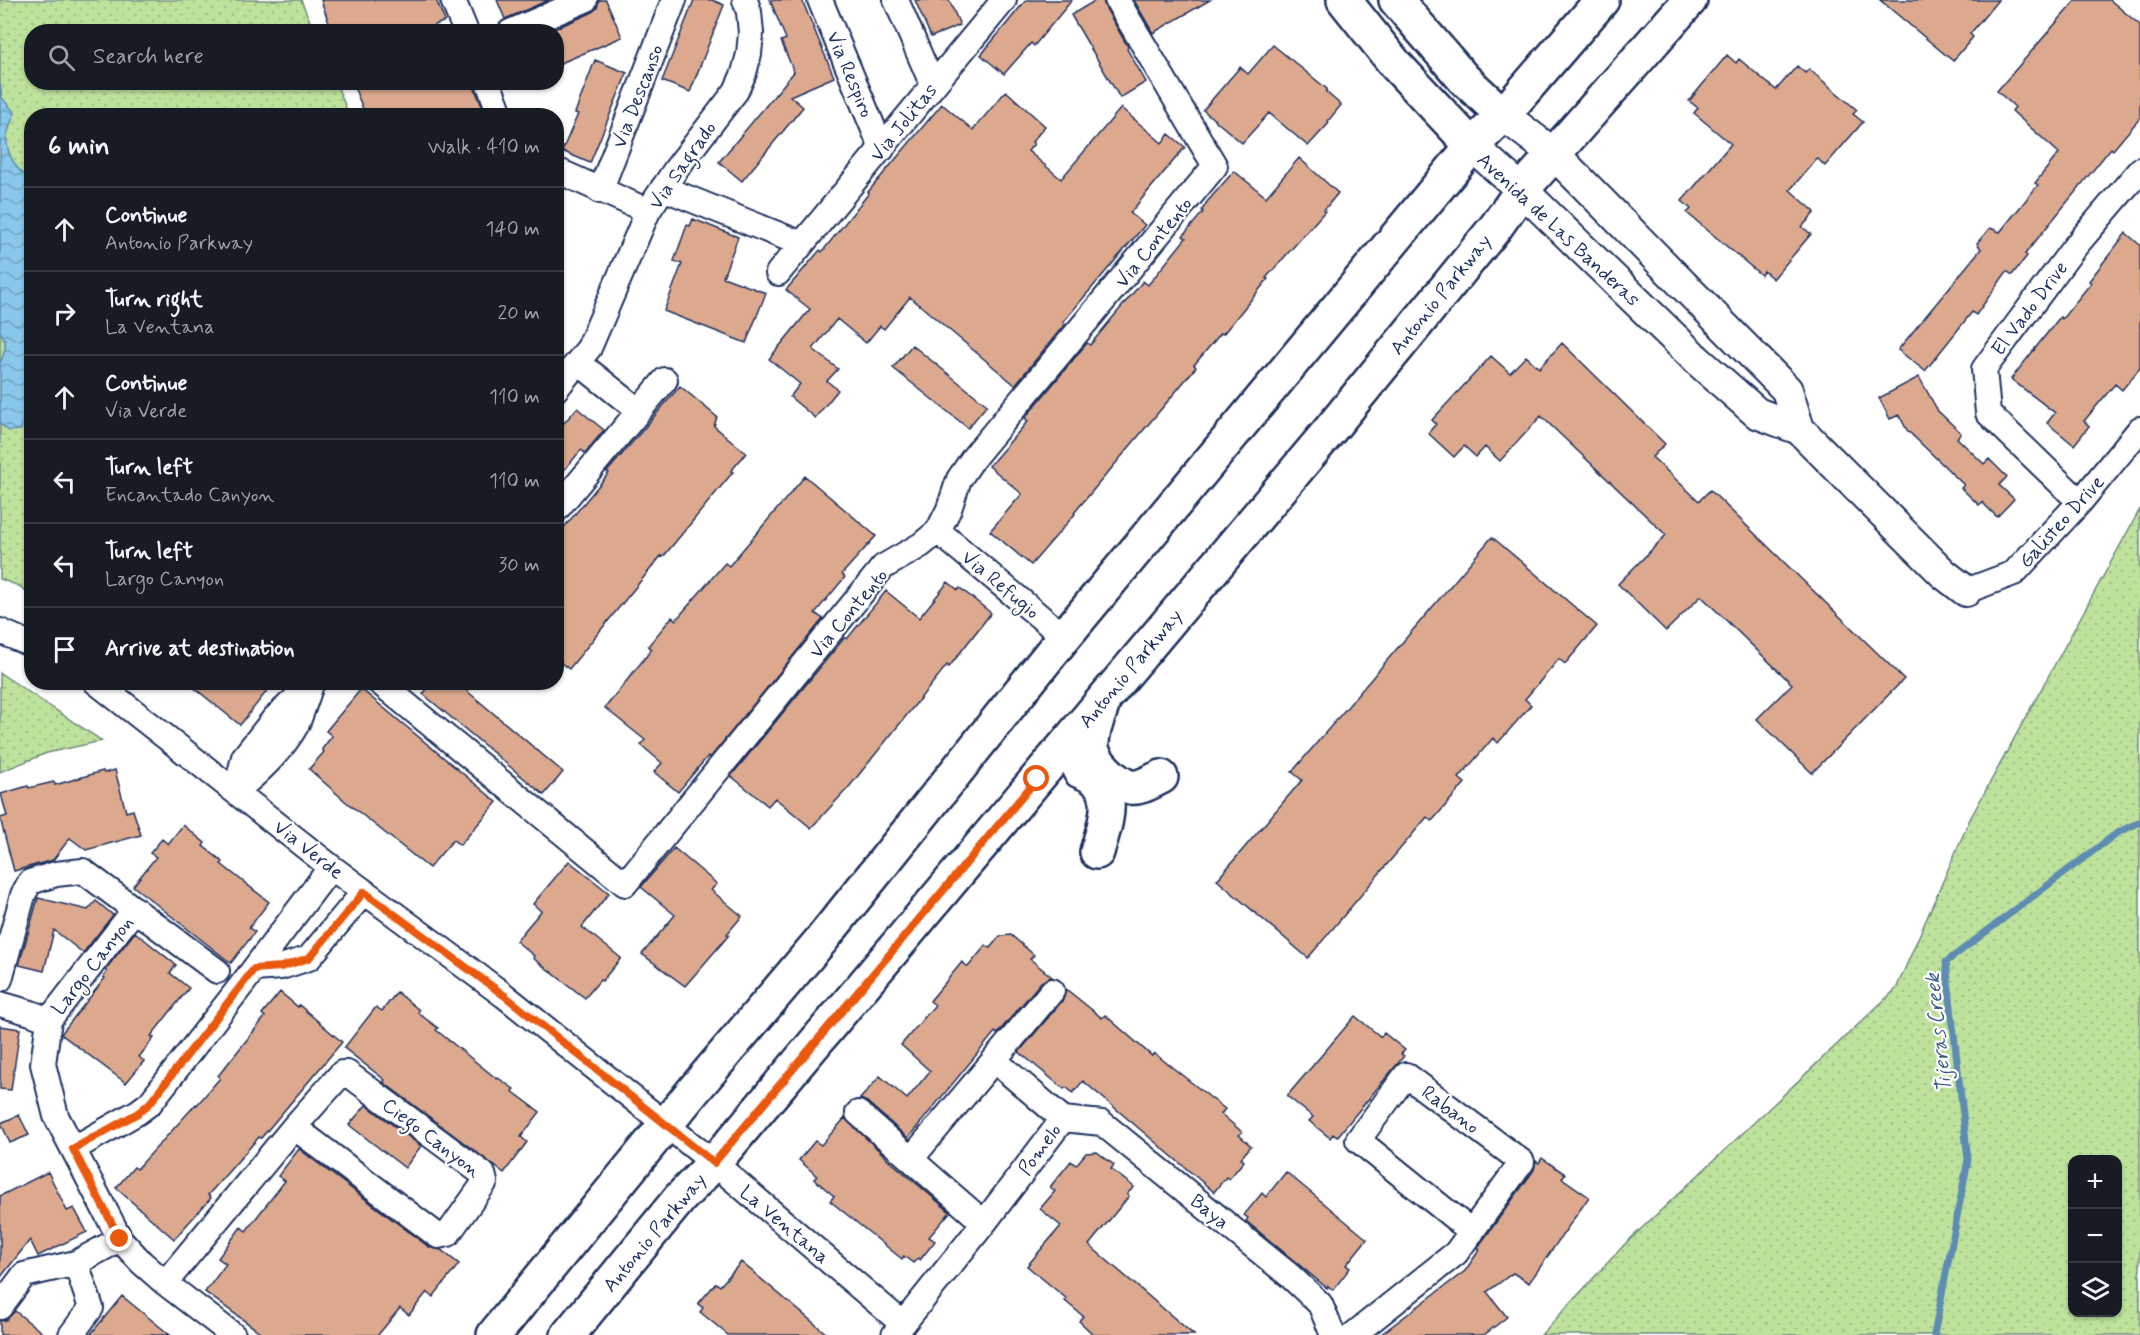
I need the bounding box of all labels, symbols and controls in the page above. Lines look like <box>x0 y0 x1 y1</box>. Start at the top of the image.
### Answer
search box <box>24 24 564 90</box>
street label: Via Respiro <box>819 27 880 122</box>
icon: search <box>45 41 78 74</box>
street label: Via Descanso <box>606 41 671 152</box>
text: Search here <box>93 43 204 71</box>
street label: Via Jolitas <box>864 78 944 168</box>
street label: Via Sagrado <box>643 116 725 217</box>
text: 6 min <box>48 130 110 164</box>
text: Walk · 410 m <box>428 134 540 161</box>
street label: Avenida de Las Banderas <box>1470 147 1646 313</box>
street label: Via Contento <box>1109 192 1199 294</box>
text: Continue <box>105 202 187 230</box>
icon: ahead <box>48 213 81 246</box>
text: 140 m <box>486 216 540 243</box>
street label: Antonio Parkway <box>1384 229 1498 361</box>
text: Antonio Parkway <box>105 230 253 257</box>
street label: El Vado Drive <box>1986 256 2075 362</box>
text: Turn right <box>105 286 203 314</box>
icon: right <box>48 297 81 330</box>
text: 20 m <box>497 300 540 327</box>
text: La Ventana <box>105 314 215 341</box>
text: Continue <box>105 370 187 398</box>
icon: ahead <box>48 381 81 414</box>
text: 110 m <box>489 384 540 411</box>
text: Via Verde <box>105 398 187 425</box>
text: Turn left <box>105 454 193 482</box>
icon: left <box>48 465 81 498</box>
text: 110 m <box>489 468 540 495</box>
street label: Galisteo Drive <box>2013 470 2111 574</box>
text: Encantado Canyon <box>105 482 274 509</box>
text: Turn left <box>105 538 193 566</box>
street label: Via Refugio <box>955 545 1045 627</box>
icon: left <box>48 549 81 582</box>
text: 30 m <box>498 552 540 579</box>
street label: Via Contento <box>804 563 895 665</box>
text: Largo Canyon <box>105 566 224 593</box>
street label: Antonio Parkway <box>1073 604 1189 734</box>
icon: arrive <box>48 633 81 666</box>
text: Arrive at destination <box>105 635 295 663</box>
route start <box>1023 765 1049 791</box>
street label: Via Verde <box>267 814 349 886</box>
street label: Largo Canyon <box>46 911 141 1022</box>
water label: Tijeras Creek <box>1919 970 1959 1094</box>
street label: Rabano <box>1416 1079 1485 1141</box>
street label: Ciego Canyon <box>375 1092 486 1186</box>
street label: Pomelo <box>1012 1119 1068 1181</box>
map controls <box>2068 1155 2122 1317</box>
button: + <box>2068 1155 2122 1209</box>
street label: Antonio Parkway <box>597 1168 713 1298</box>
street label: La Ventana <box>733 1180 835 1271</box>
street label: Baya <box>1184 1188 1234 1236</box>
button: − <box>2068 1209 2122 1263</box>
route end <box>106 1225 132 1251</box>
button: layers <box>2068 1263 2122 1317</box>

